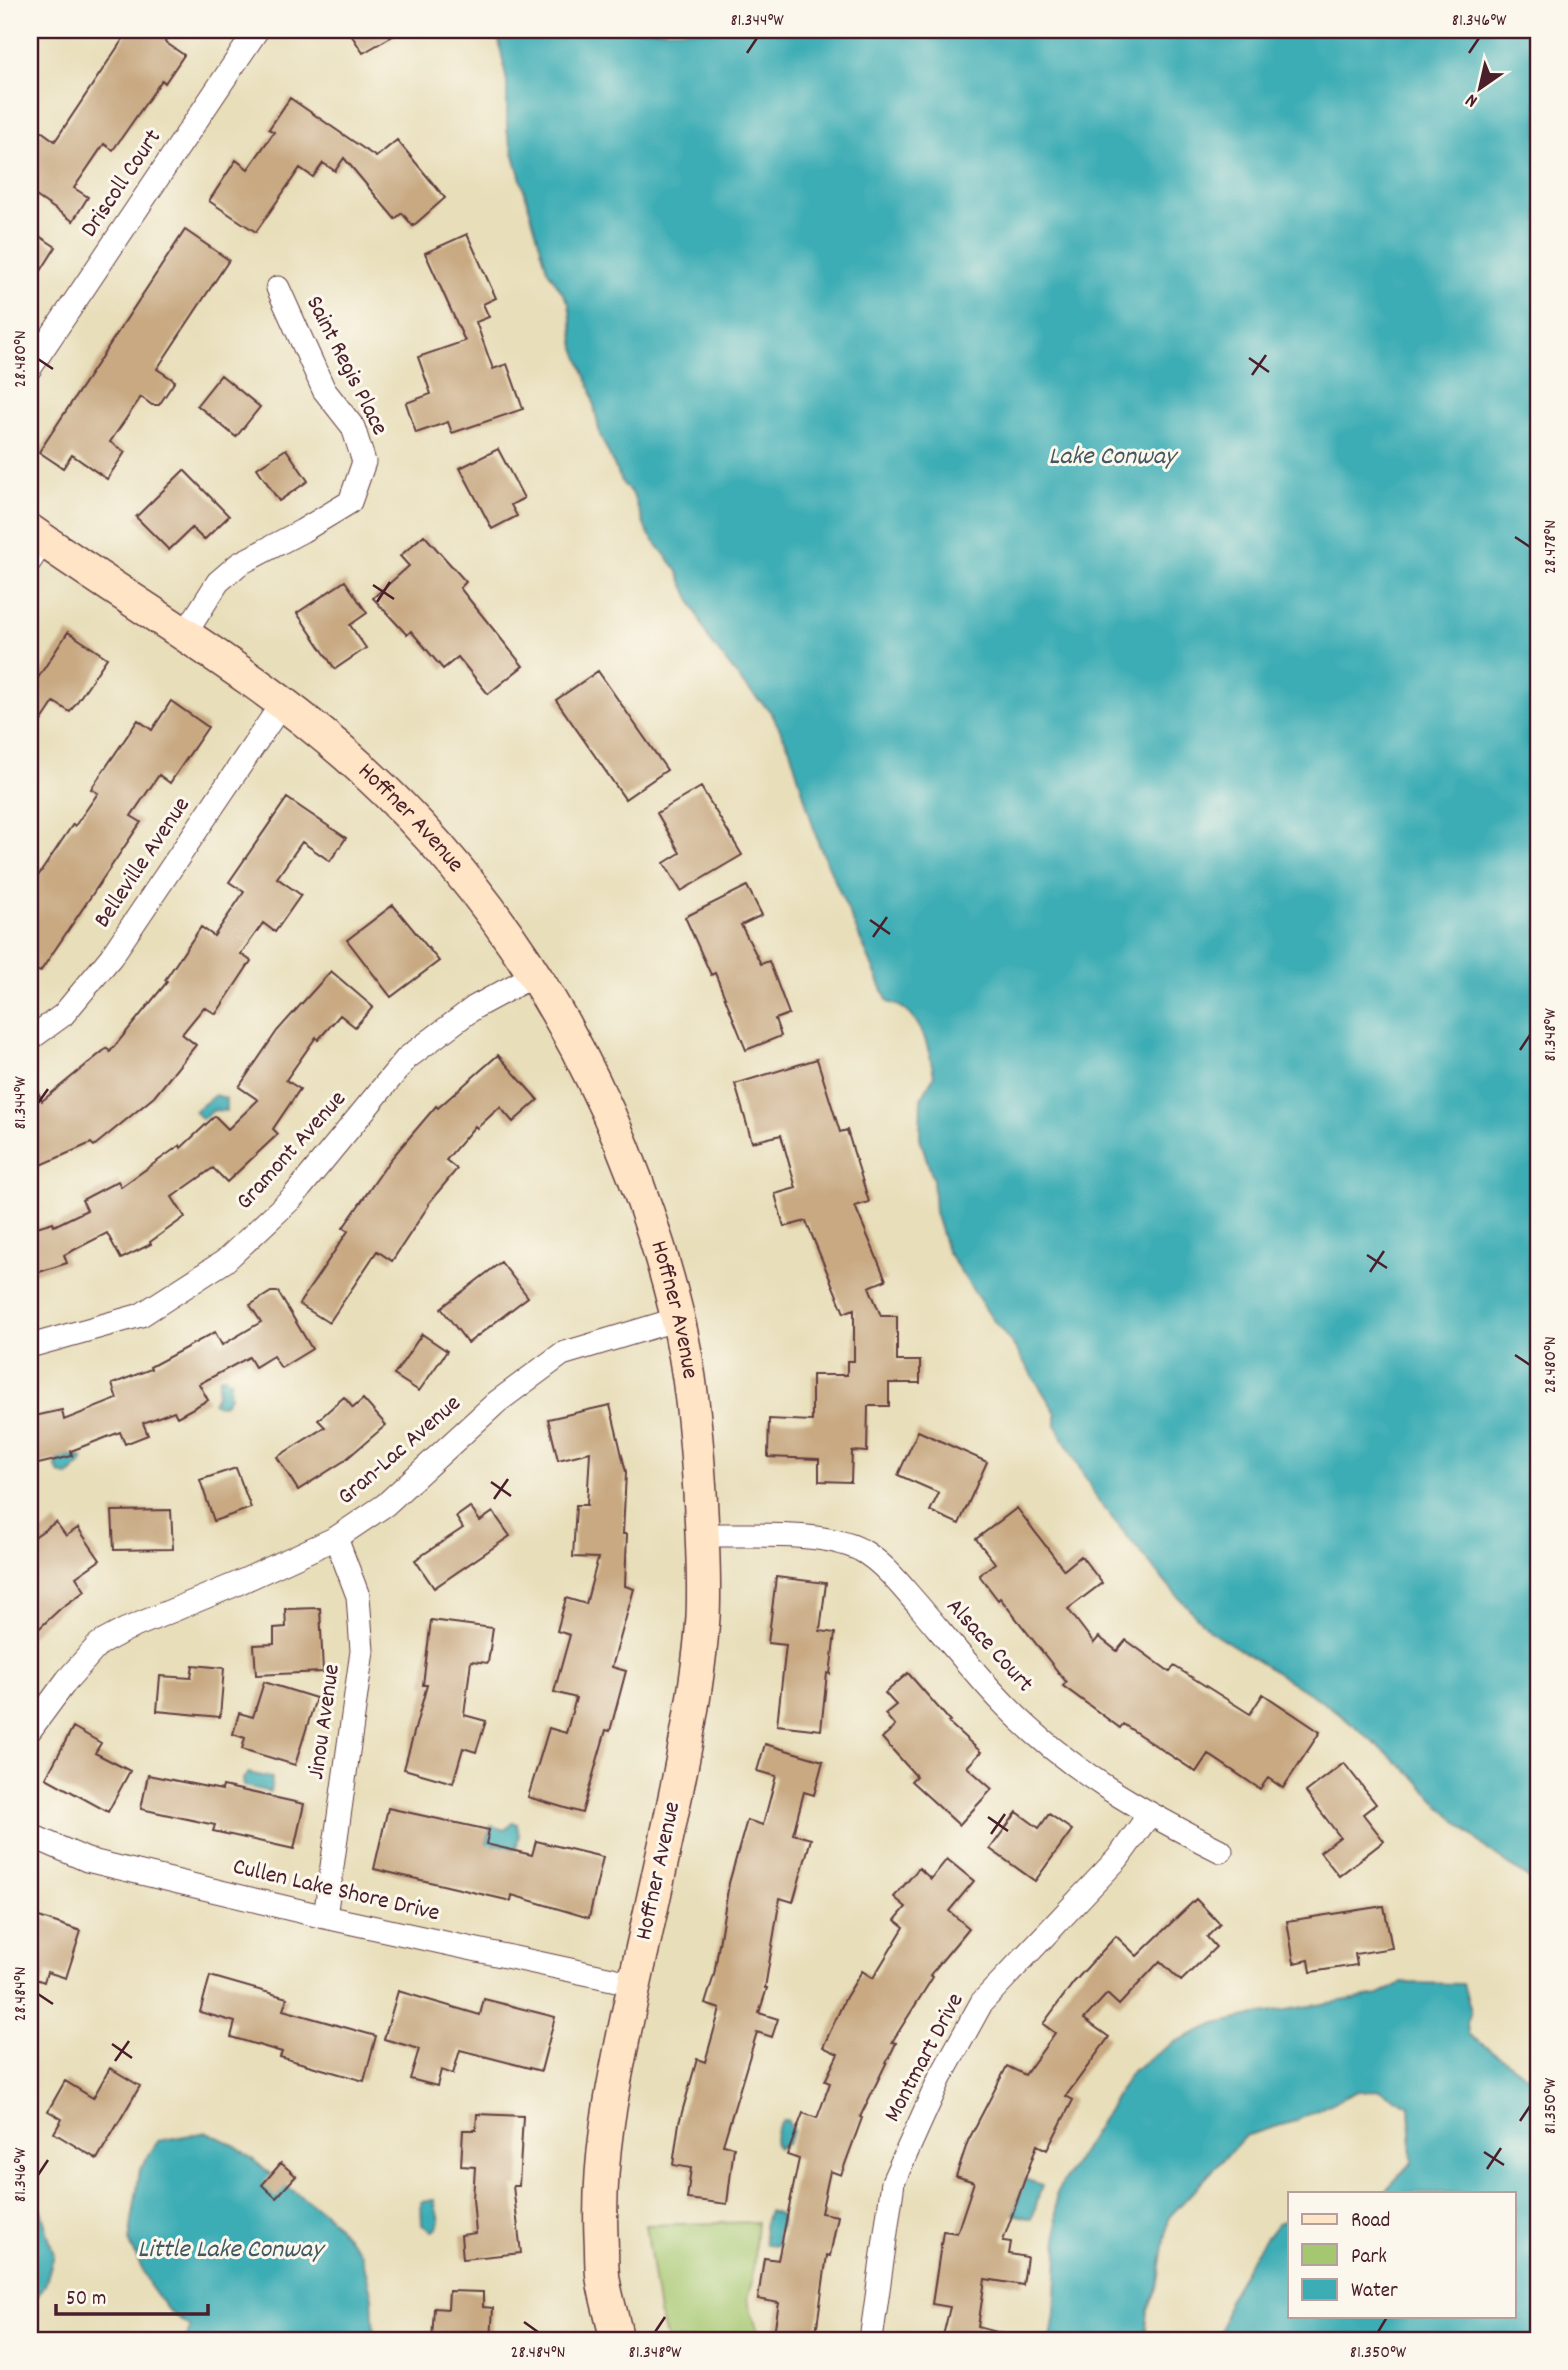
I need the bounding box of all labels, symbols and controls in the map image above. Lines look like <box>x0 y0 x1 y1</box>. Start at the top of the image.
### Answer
text: 81.344°W <box>730 9 784 34</box>
text: 81.346°W <box>1452 9 1507 34</box>
north arrow <box>1446 52 1516 122</box>
text: N <box>1461 85 1484 113</box>
street label: Driscoll Court <box>73 123 171 245</box>
street label: Saint Regis Place <box>296 290 396 442</box>
text: 28.480°N <box>9 330 34 388</box>
water label: Lake Conway <box>1049 439 1179 476</box>
text: 28.478°N <box>1539 520 1564 574</box>
street label: Hoffner Avenue <box>349 756 471 881</box>
street label: Belleville Avenue <box>87 791 199 935</box>
text: 81.348°W <box>1539 1008 1564 1061</box>
text: 81.344°W <box>9 1076 34 1130</box>
street label: Gramont Avenue <box>229 1084 355 1218</box>
street label: Hoffner Avenue <box>640 1237 706 1381</box>
text: 28.480°N <box>1539 1336 1564 1394</box>
street label: Gran-Lac Avenue <box>331 1388 469 1514</box>
street label: Alsace Court <box>937 1591 1041 1701</box>
street label: Jinou Avenue <box>300 1662 350 1782</box>
street label: Hoffner Avenue <box>628 1799 690 1943</box>
street label: Cullen Lake Shore Drive <box>229 1851 443 1931</box>
text: 28.484°N <box>9 1967 34 2021</box>
street label: Montmart Drive <box>877 1987 973 2129</box>
text: 81.350°W <box>1539 2077 1564 2134</box>
text: 81.346°W <box>9 2147 34 2202</box>
legend <box>1288 2192 1516 2318</box>
text: Road <box>1351 2207 1390 2237</box>
water label: Little Lake Conway <box>138 2232 326 2269</box>
text: Park <box>1351 2243 1387 2273</box>
scale bar <box>56 2272 208 2316</box>
text: Water <box>1351 2277 1398 2307</box>
text: 50 m <box>66 2285 106 2315</box>
text: 28.484°N <box>511 2341 565 2366</box>
text: 81.348°W <box>629 2341 682 2366</box>
text: 81.350°W <box>1350 2341 1407 2366</box>

